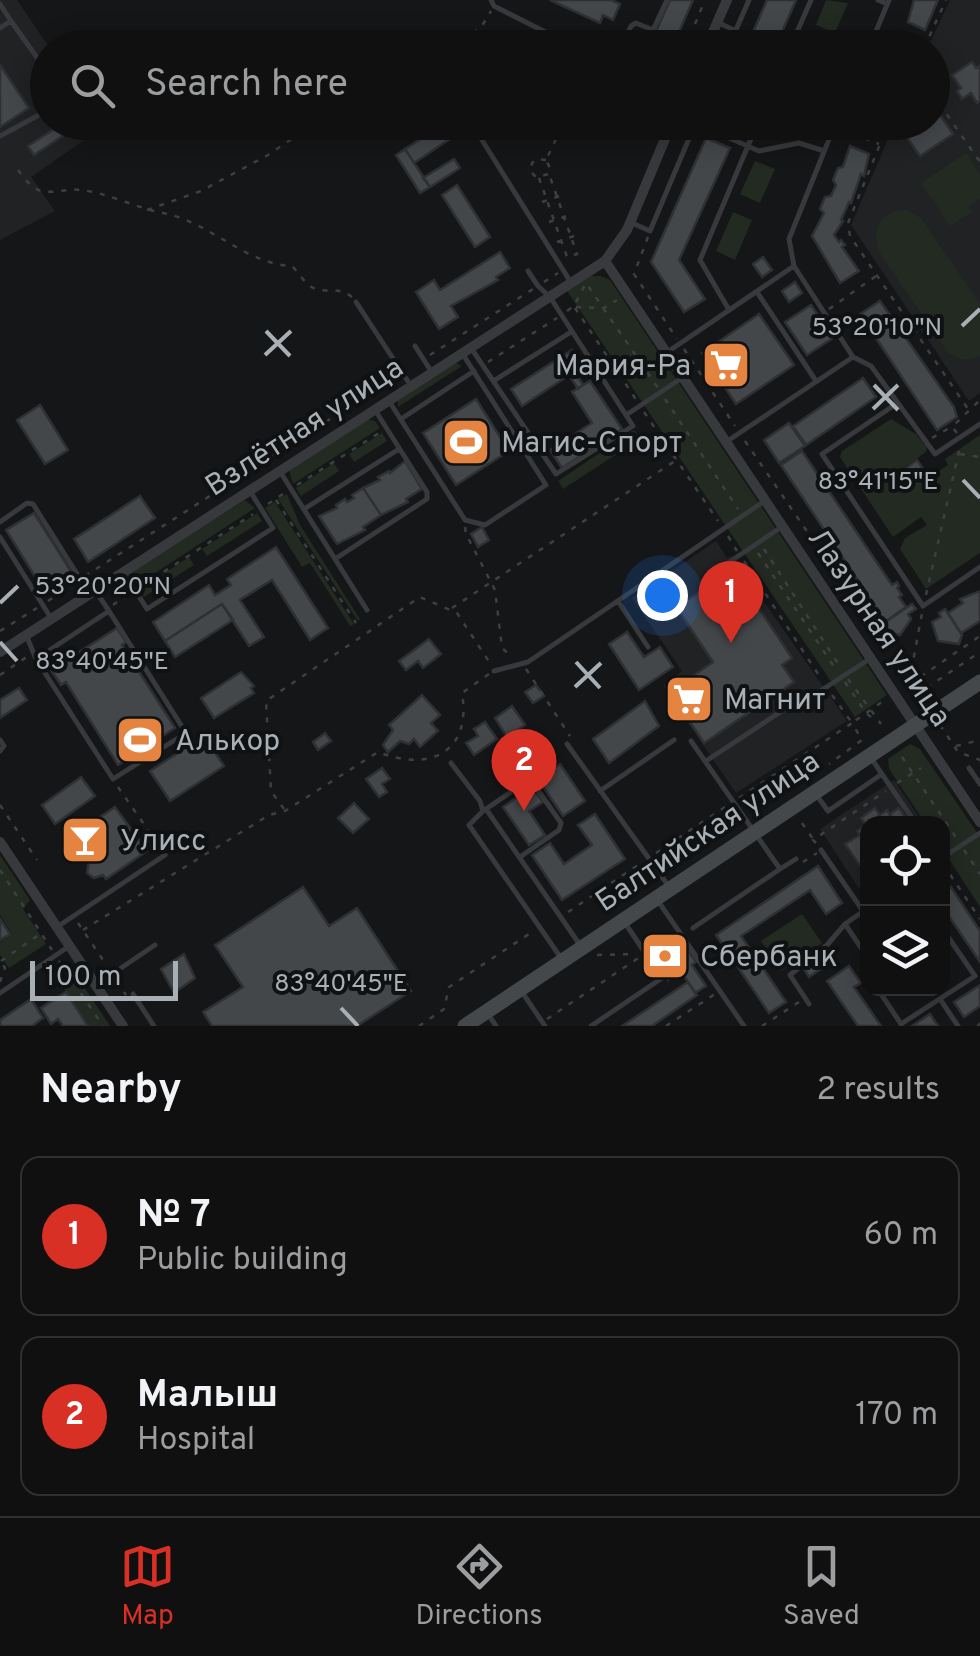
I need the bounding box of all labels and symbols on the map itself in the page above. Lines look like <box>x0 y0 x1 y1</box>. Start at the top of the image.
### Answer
text: 53°20'10"N <box>812 313 942 345</box>
supermarket icon: Мария-Ра <box>700 339 752 391</box>
place label: Мария-Ра <box>555 349 691 386</box>
street label: Взлётная улица <box>199 350 411 506</box>
sports icon: Магис-Спорт <box>440 416 492 468</box>
place label: Магис-Спорт <box>501 426 682 463</box>
text: 83°41'15"E <box>818 467 938 499</box>
street label: Лазурная улица <box>798 522 958 735</box>
pin: 1 <box>698 560 764 643</box>
your location <box>637 570 688 621</box>
text: 53°20'20"N <box>35 572 171 604</box>
text: 83°40'45"E <box>35 647 169 679</box>
supermarket icon: Магнит <box>663 673 715 725</box>
place label: Магнит <box>724 683 826 720</box>
sports icon: Алькор <box>114 714 166 766</box>
place label: Алькор <box>175 724 280 761</box>
pin: 2 <box>492 728 556 811</box>
street label: Балтийская улица <box>589 744 827 922</box>
bar icon: Улисс <box>59 814 111 866</box>
place label: Улисс <box>120 824 206 861</box>
bank icon: Сбербанк <box>639 930 691 982</box>
place label: Сбербанк <box>700 940 838 977</box>
scale bar <box>30 956 178 1000</box>
text: 83°40'45"E <box>274 969 408 1001</box>

